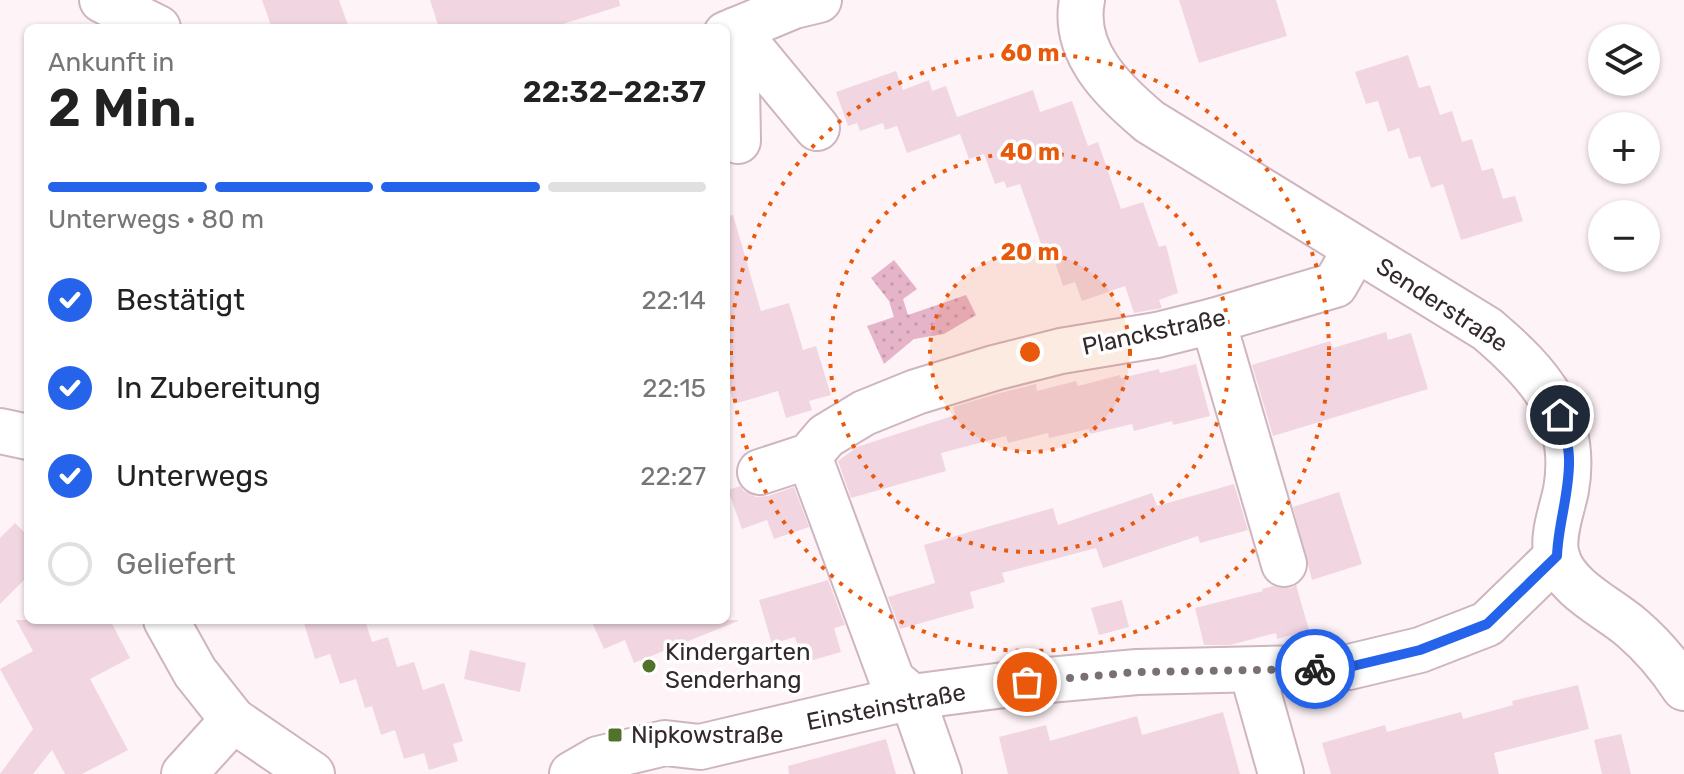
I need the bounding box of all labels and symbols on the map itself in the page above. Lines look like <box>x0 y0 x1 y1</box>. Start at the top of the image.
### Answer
text: 60 m <box>1000 39 1060 67</box>
text: 40 m <box>1000 138 1060 166</box>
text: 20 m <box>1000 238 1060 266</box>
street label: Senderstraße <box>1371 252 1513 358</box>
street label: Planckstraße <box>1080 303 1228 361</box>
centre of rings <box>1016 338 1044 366</box>
pin <box>1526 381 1594 449</box>
courier <box>1275 629 1355 709</box>
place label: Kindergarten Senderhang <box>665 638 810 694</box>
pin <box>993 648 1061 716</box>
marker: Kindergarten Senderhang <box>640 657 658 675</box>
street label: Einsteinstraße <box>804 678 968 736</box>
place label: Nipkowstraße <box>631 721 783 749</box>
marker: Nipkowstraße <box>606 726 624 744</box>

